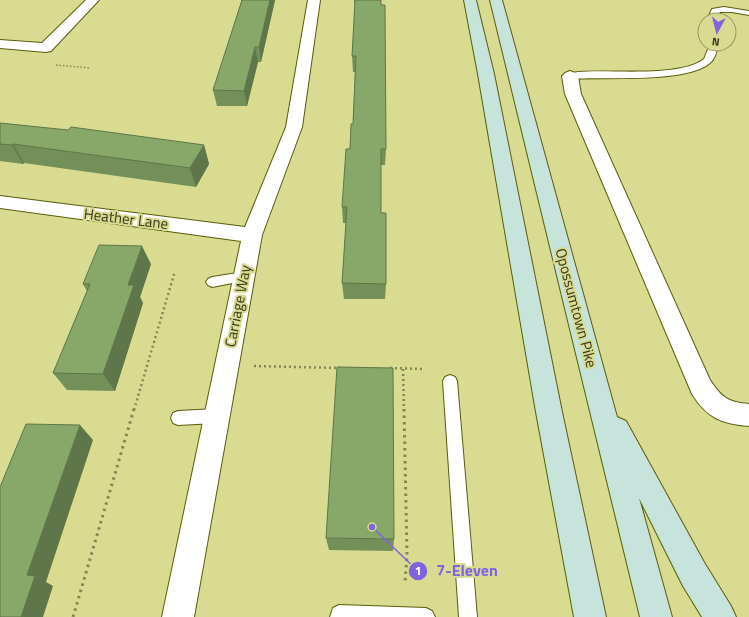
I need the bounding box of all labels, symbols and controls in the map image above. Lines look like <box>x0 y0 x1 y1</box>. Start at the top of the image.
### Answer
north arrow <box>697 12 737 52</box>
text: N <box>711 34 721 50</box>
street label: Heather Lane <box>83 202 170 235</box>
street label: Opossumtown Pike <box>549 246 603 370</box>
street label: Carriage Way <box>218 263 257 349</box>
callout: 7-Eleven <box>408 557 506 585</box>
text: 7-Eleven <box>436 558 498 582</box>
text: 1 <box>415 561 421 580</box>

